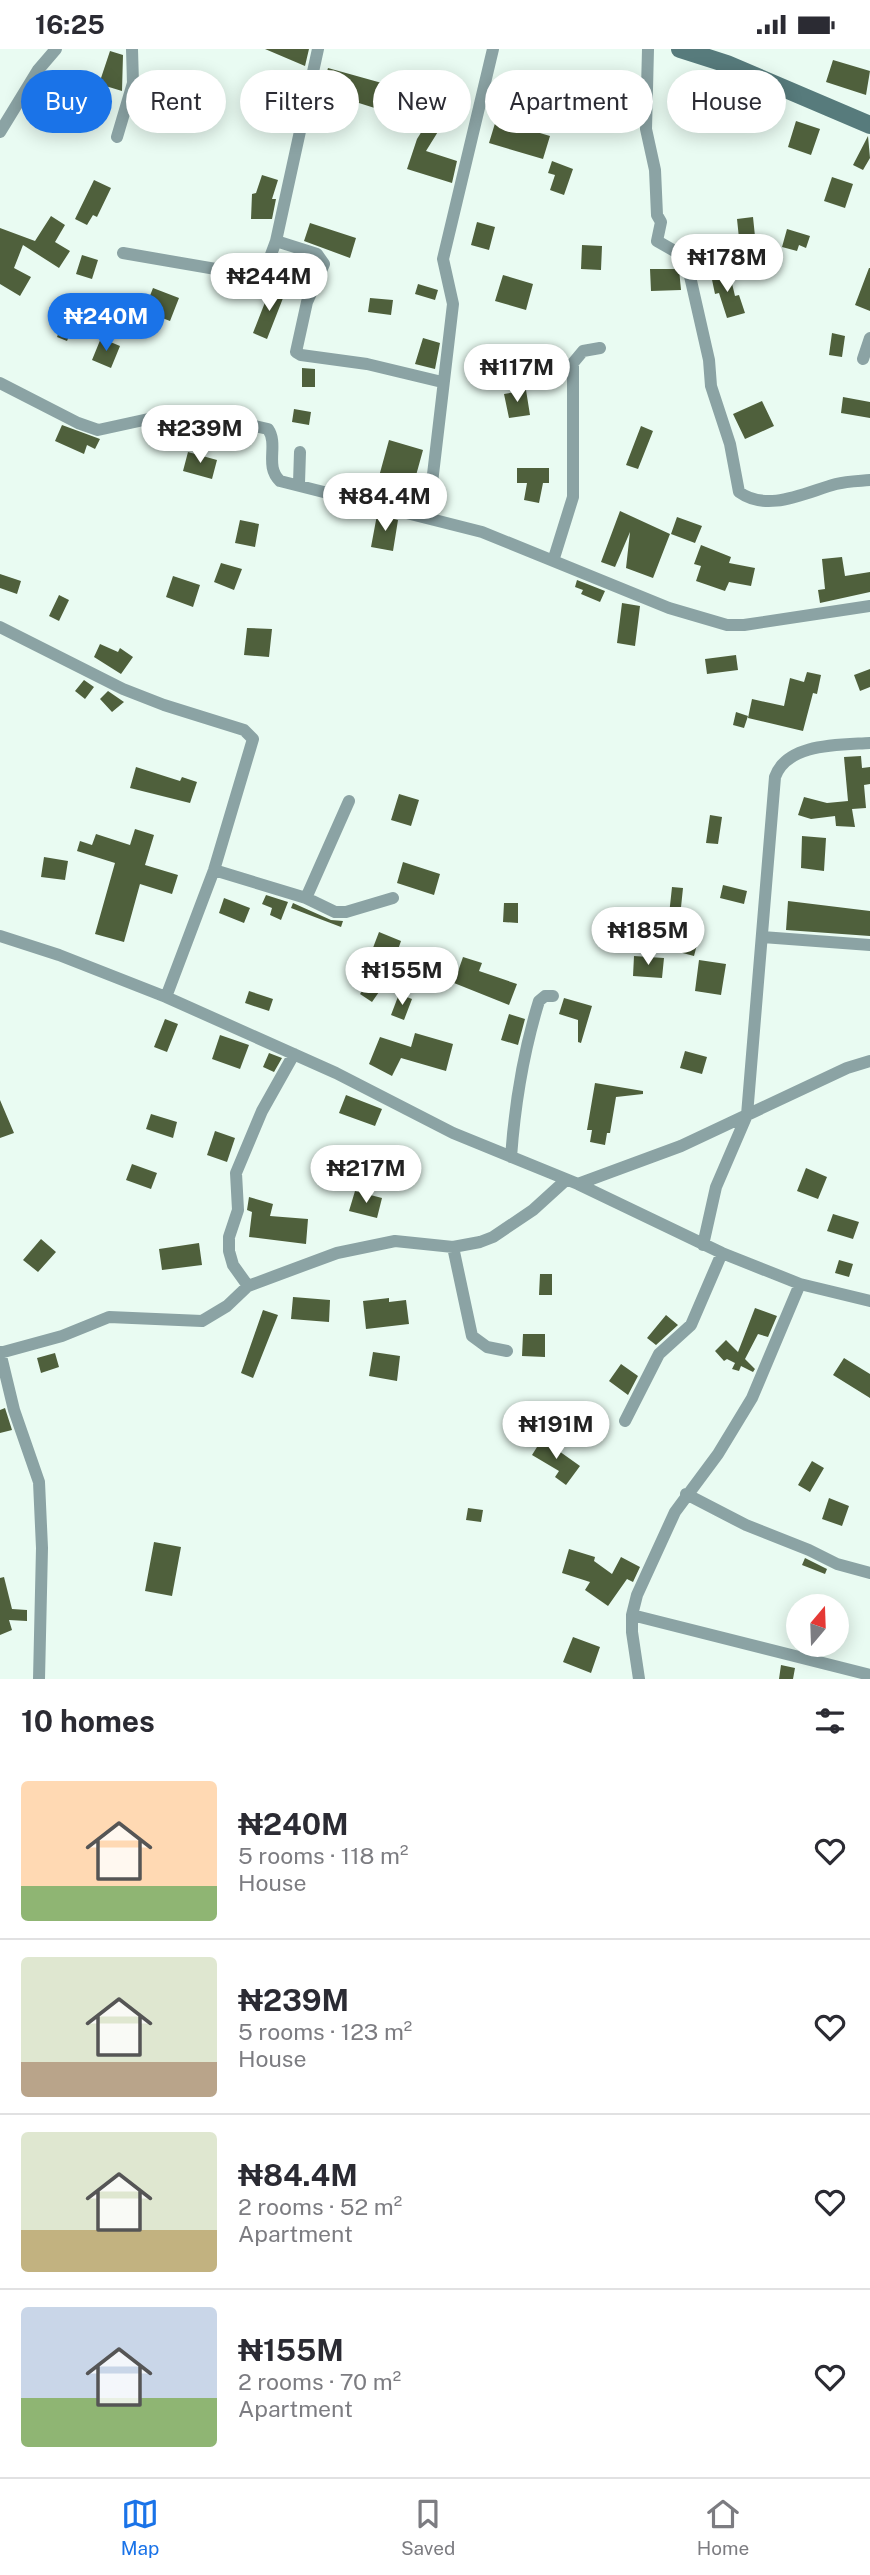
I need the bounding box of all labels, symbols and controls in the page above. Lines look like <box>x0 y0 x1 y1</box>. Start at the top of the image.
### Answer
text: 16:25 <box>35 9 105 40</box>
chip: Buy <box>21 70 112 133</box>
chip: Rent <box>126 70 226 133</box>
chip: Filters <box>240 70 359 133</box>
chip: New <box>373 70 471 133</box>
chip: Apartment <box>485 70 653 133</box>
chip: House <box>667 70 786 133</box>
pin: ₦178M <box>678 235 776 294</box>
text: ₦178M <box>687 243 767 270</box>
pin: ₦244M <box>220 253 318 313</box>
text: ₦244M <box>227 262 311 289</box>
pin: ₦240M <box>57 293 155 353</box>
text: ₦240M <box>64 302 148 329</box>
pin: ₦117M <box>468 345 566 404</box>
text: ₦117M <box>480 353 554 380</box>
pin: ₦239M <box>151 405 249 465</box>
text: ₦239M <box>157 414 243 441</box>
pin: ₦84.4M <box>328 473 442 533</box>
text: ₦84.4M <box>339 482 431 509</box>
pin: ₦185M <box>599 907 697 967</box>
text: ₦185M <box>607 916 689 943</box>
pin: ₦155M <box>353 947 451 1007</box>
text: ₦155M <box>361 956 443 983</box>
pin: ₦217M <box>317 1145 415 1205</box>
text: ₦217M <box>326 1154 406 1181</box>
pin: ₦191M <box>507 1401 605 1461</box>
text: ₦191M <box>518 1410 594 1437</box>
north arrow <box>786 1594 849 1657</box>
map controls <box>786 1594 849 1657</box>
icon: filters <box>811 1702 849 1740</box>
text: 10 homes <box>21 1703 155 1739</box>
text: ₦240M <box>238 1806 349 1842</box>
icon: home <box>77 1809 161 1893</box>
icon: heart <box>811 1832 849 1870</box>
text: 5 rooms · 118 m² <box>238 1842 408 1869</box>
text: House <box>238 1869 306 1896</box>
text: ₦239M <box>238 1982 349 2018</box>
icon: home <box>77 1985 161 2069</box>
icon: heart <box>811 2008 849 2046</box>
text: 5 rooms · 123 m² <box>238 2018 412 2045</box>
text: House <box>238 2045 306 2072</box>
text: ₦84.4M <box>238 2157 358 2193</box>
icon: home <box>77 2160 161 2244</box>
icon: heart <box>811 2183 849 2221</box>
text: 2 rooms · 52 m² <box>238 2193 402 2220</box>
text: Apartment <box>238 2220 353 2247</box>
text: ₦155M <box>238 2332 344 2368</box>
icon: home <box>77 2335 161 2419</box>
icon: heart <box>811 2358 849 2396</box>
text: 2 rooms · 70 m² <box>238 2368 401 2395</box>
text: Apartment <box>238 2395 353 2422</box>
tab: Map <box>121 2495 159 2559</box>
tab: Saved <box>401 2495 455 2559</box>
tab: Home <box>697 2495 749 2559</box>

